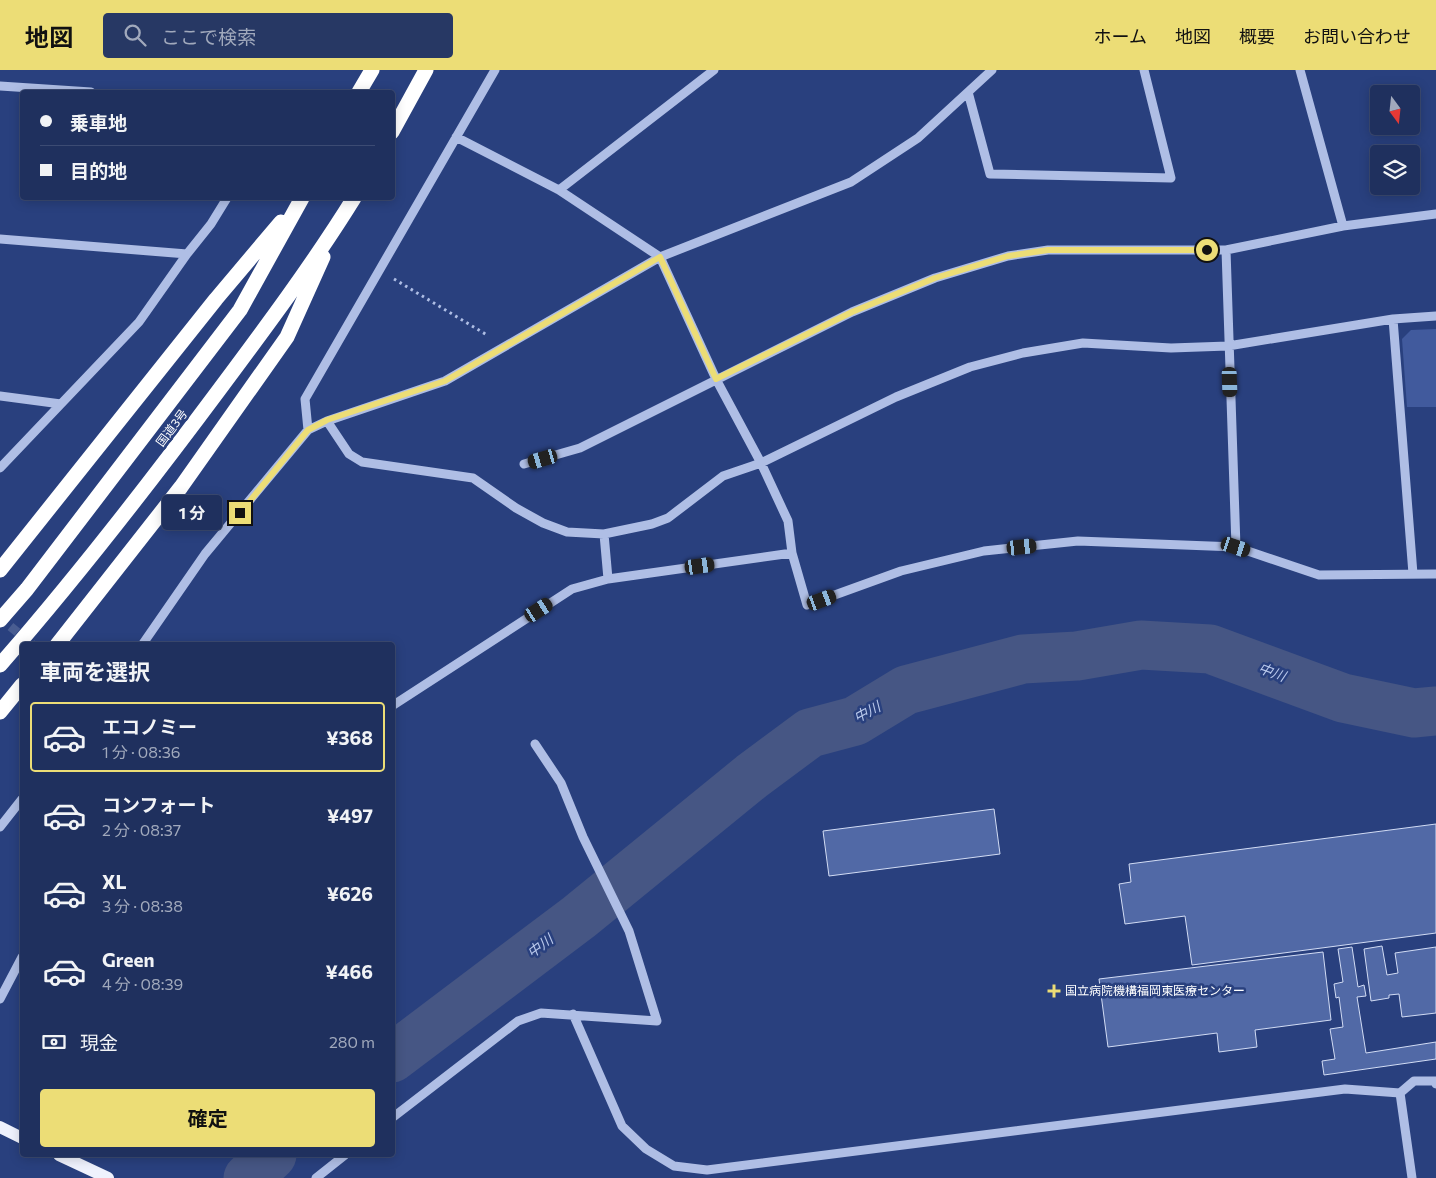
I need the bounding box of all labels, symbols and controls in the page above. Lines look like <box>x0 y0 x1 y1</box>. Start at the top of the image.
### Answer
search box <box>103 13 453 58</box>
icon: search <box>121 21 149 49</box>
text: 地図 <box>25 22 73 51</box>
text: ここで検索 <box>161 25 256 48</box>
text: ホーム <box>1094 25 1147 47</box>
text: 地図 <box>1175 25 1211 47</box>
text: 概要 <box>1239 25 1275 47</box>
text: お問い合わせ <box>1303 25 1411 47</box>
north arrow <box>1370 85 1420 135</box>
map controls <box>1370 85 1420 195</box>
text: 乗車地 <box>70 111 127 134</box>
button: layers <box>1370 145 1420 195</box>
text: 目的地 <box>70 159 127 182</box>
route start <box>1196 239 1218 261</box>
car <box>1221 367 1238 397</box>
street label: 国道3号 <box>153 406 190 449</box>
car <box>526 448 559 470</box>
callout: 1 分 <box>162 496 222 530</box>
route end <box>229 502 251 524</box>
text: 1 分 <box>179 503 205 522</box>
car <box>1219 535 1252 559</box>
car <box>1006 538 1037 556</box>
car <box>684 556 715 576</box>
car <box>805 588 838 612</box>
car <box>522 596 555 624</box>
text: 車両を選択 <box>40 658 150 685</box>
water label: 中川 <box>1256 659 1290 685</box>
water label: 中川 <box>850 697 885 726</box>
icon: car <box>42 715 87 760</box>
text: エコノミー <box>102 715 197 738</box>
text: ¥368 <box>326 726 373 749</box>
text: 1 分 · 08:36 <box>102 742 181 761</box>
icon: car <box>42 793 87 838</box>
text: コンフォート <box>102 793 215 816</box>
text: ¥497 <box>327 804 373 827</box>
text: 2 分 · 08:37 <box>102 820 181 839</box>
text: XL <box>102 870 127 893</box>
icon: car <box>42 871 87 916</box>
text: ¥626 <box>327 882 373 905</box>
text: 3 分 · 08:38 <box>102 896 183 915</box>
water label: 中川 <box>523 929 558 961</box>
text: Green <box>102 948 154 971</box>
icon: car <box>42 949 87 994</box>
text: ¥466 <box>326 960 373 983</box>
text: 4 分 · 08:39 <box>102 974 183 993</box>
place label: 国立病院機構福岡東医療センター <box>1065 983 1245 997</box>
marker: 国立病院機構福岡東医療センター <box>1047 984 1061 998</box>
icon: cash <box>40 1028 68 1056</box>
text: 現金 <box>80 1031 118 1054</box>
text: 280 m <box>329 1032 375 1051</box>
button: 確定 <box>40 1089 375 1147</box>

